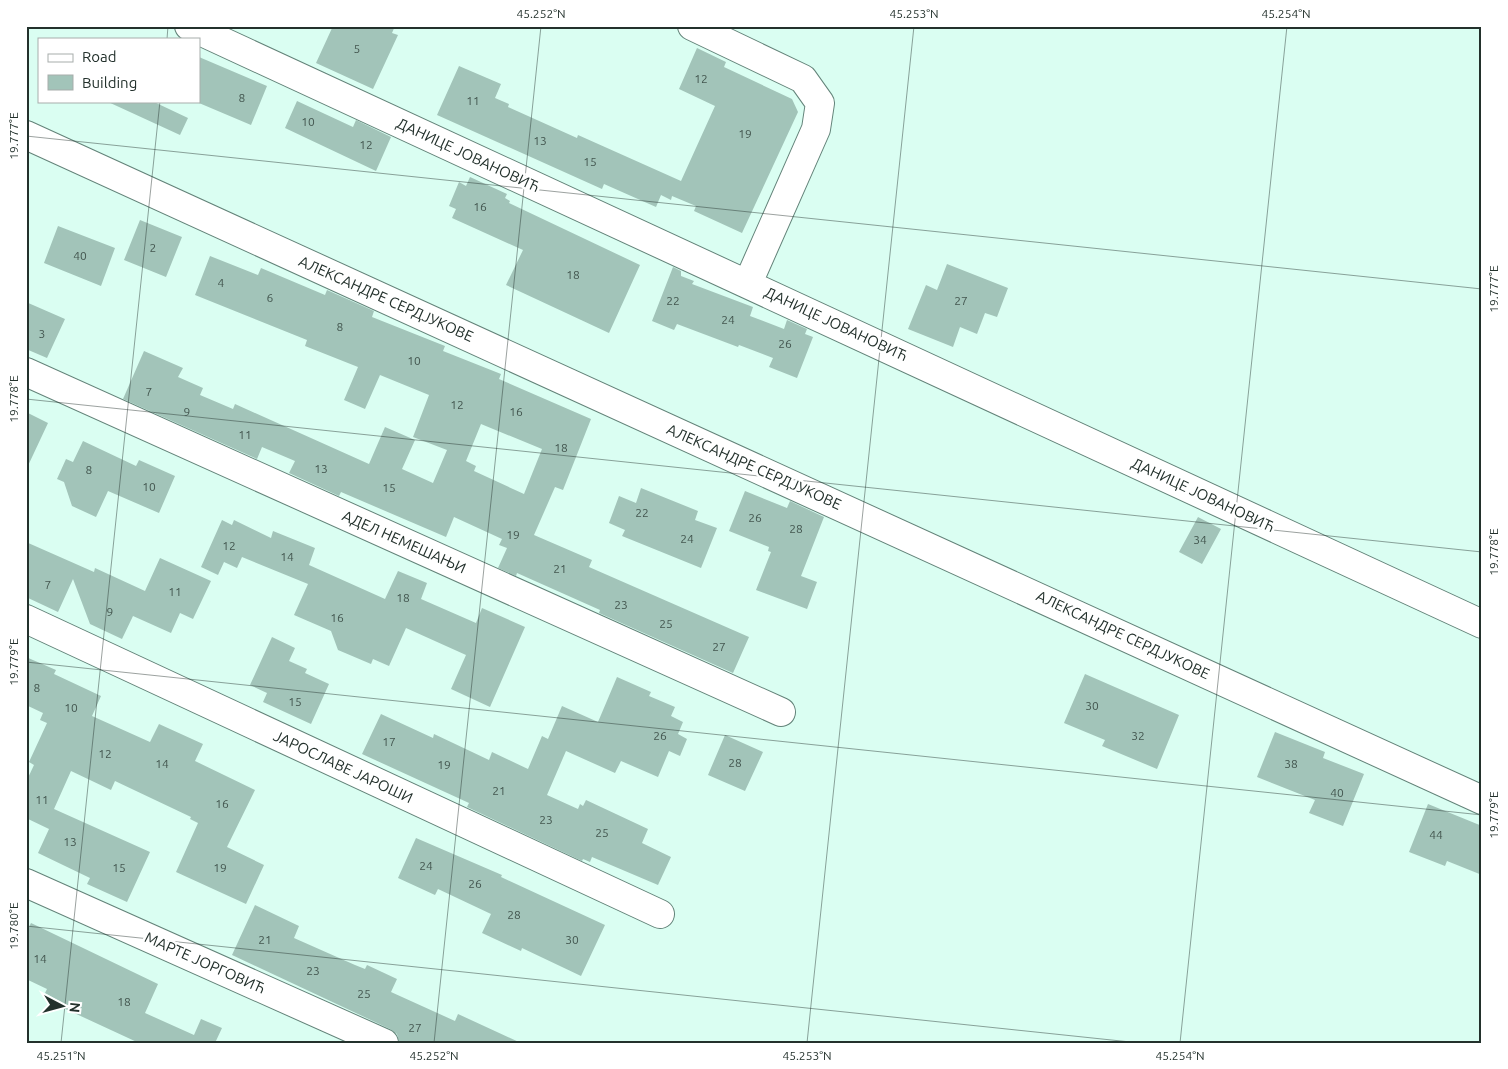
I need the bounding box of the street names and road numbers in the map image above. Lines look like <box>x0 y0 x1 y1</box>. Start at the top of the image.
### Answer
street label: ДАНИЦЕ ЈОВАНОВИЋ <box>394 114 542 195</box>
street label: АЛЕКСАНДРЕ СЕРДЈУКОВЕ <box>296 252 476 345</box>
street label: ДАНИЦЕ ЈОВАНОВИЋ <box>762 283 910 364</box>
street label: АЛЕКСАНДРЕ СЕРДЈУКОВЕ <box>664 420 844 513</box>
street label: ДАНИЦЕ ЈОВАНОВИЋ <box>1129 454 1277 535</box>
street label: АДЕЛ НЕМЕШАЊИ <box>340 507 469 576</box>
street label: АЛЕКСАНДРЕ СЕРДЈУКОВЕ <box>1034 587 1213 682</box>
street label: ЈАРОСЛАВЕ ЈАРОШИ <box>271 727 416 806</box>
street label: МАРТЕ ЈОРГОВИЋ <box>142 928 268 997</box>

